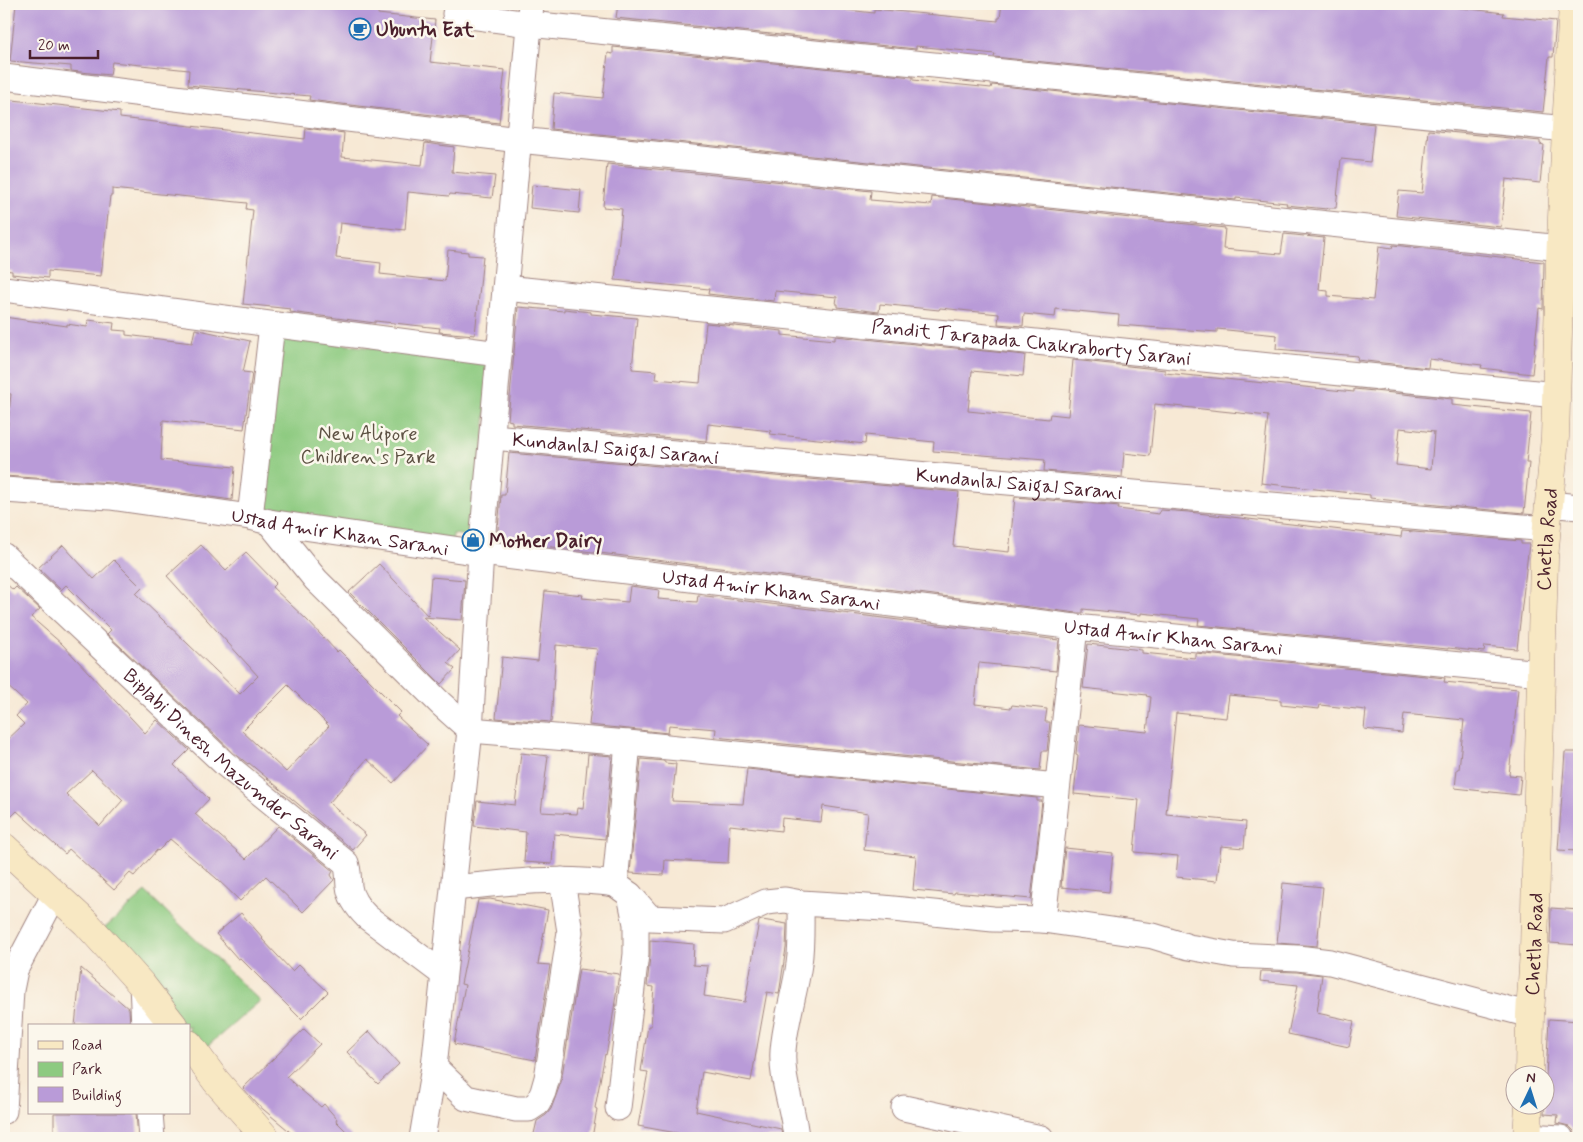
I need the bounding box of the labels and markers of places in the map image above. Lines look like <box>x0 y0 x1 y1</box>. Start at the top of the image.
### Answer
cafe icon: Ubuntu Eat <box>348 17 372 41</box>
place label: Ubuntu Eat <box>376 17 476 44</box>
shop icon: Mother Dairy <box>461 528 485 552</box>
place label: Mother Dairy <box>489 528 602 555</box>

